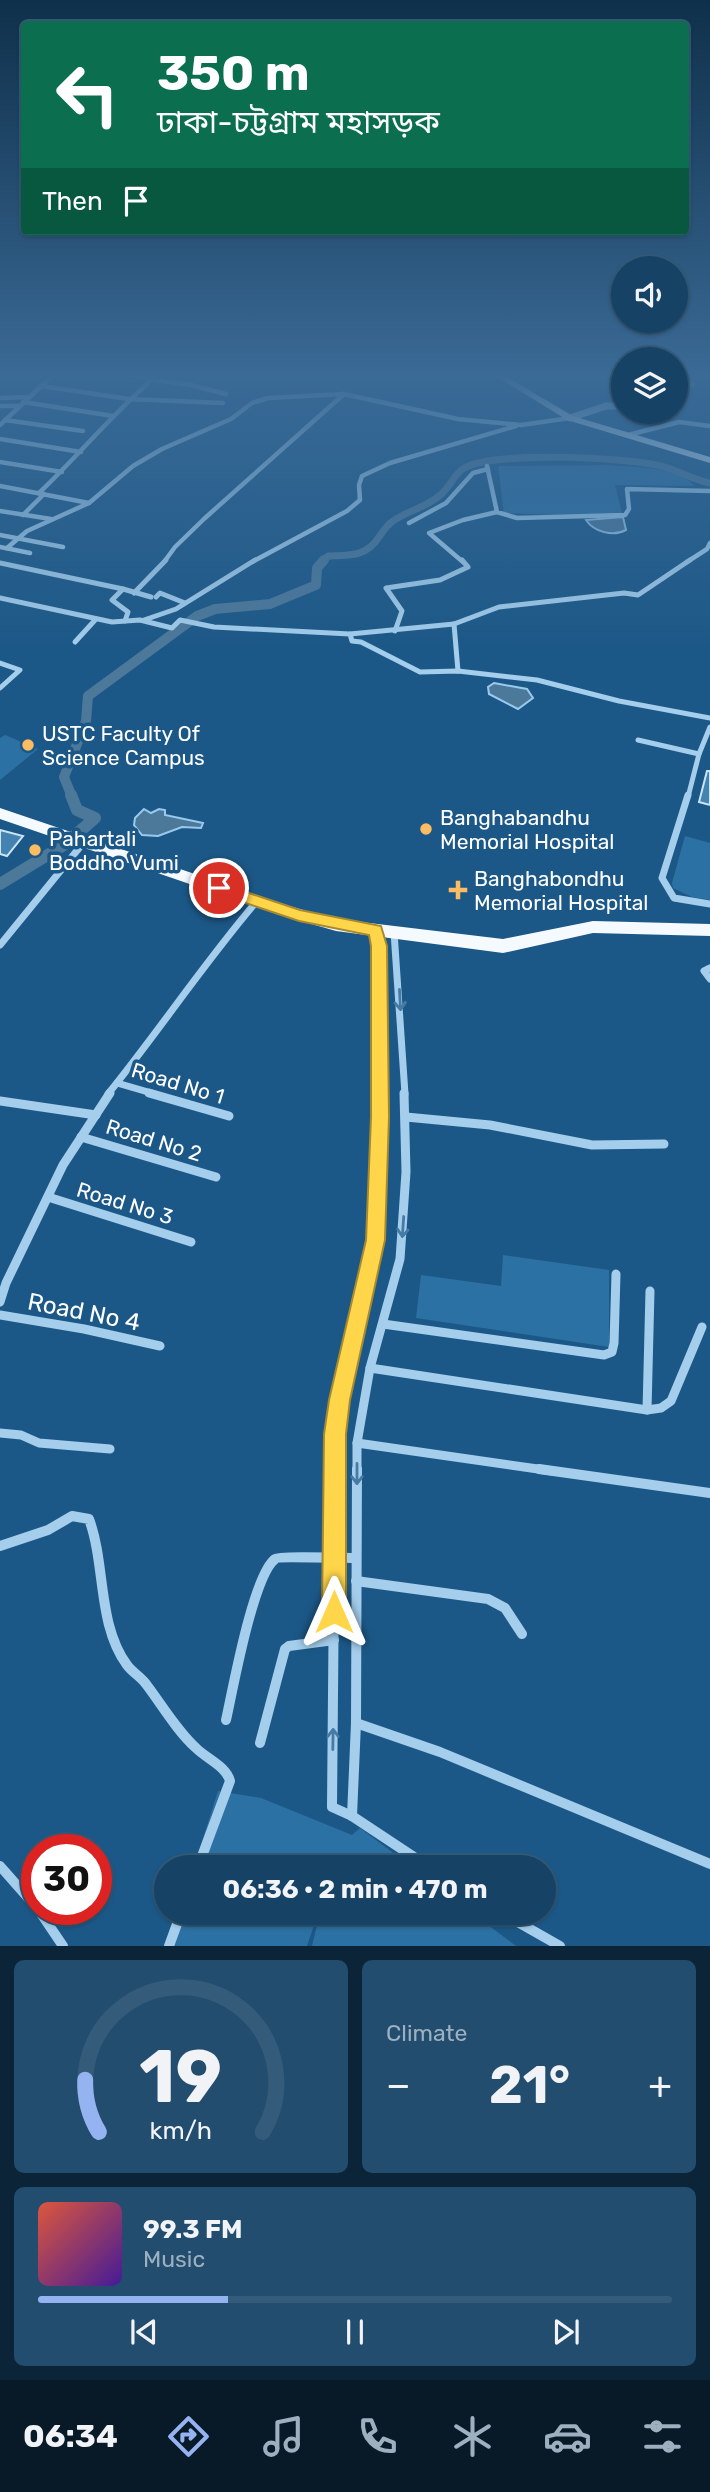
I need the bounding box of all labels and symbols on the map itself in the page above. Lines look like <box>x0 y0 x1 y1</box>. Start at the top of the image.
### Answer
place label: USTC Faculty Of Science Campus <box>42 721 205 770</box>
marker: USTC Faculty Of Science Campus <box>20 737 36 753</box>
place label: Banghabandhu Memorial Hospital <box>440 805 614 854</box>
marker: Banghabandhu Memorial Hospital <box>418 821 434 837</box>
place label: Pahartali Boddho Vumi <box>49 826 179 875</box>
marker: Pahartali Boddho Vumi <box>27 842 43 858</box>
pin <box>189 858 249 918</box>
place label: Banghabondhu Memorial Hospital <box>474 866 648 915</box>
marker: Banghabondhu Memorial Hospital <box>448 880 468 900</box>
one-way arrow <box>394 988 407 1011</box>
street label: Road No 1 <box>129 1057 227 1109</box>
street label: Road No 2 <box>103 1114 205 1166</box>
street label: Road No 3 <box>74 1177 176 1229</box>
one-way arrow <box>396 1215 409 1238</box>
street label: Road No 4 <box>25 1287 143 1337</box>
one-way arrow <box>350 1462 364 1485</box>
position arrow <box>297 1575 371 1649</box>
one-way arrow <box>326 1728 340 1751</box>
speed limit sign: 30 <box>21 1834 112 1925</box>

